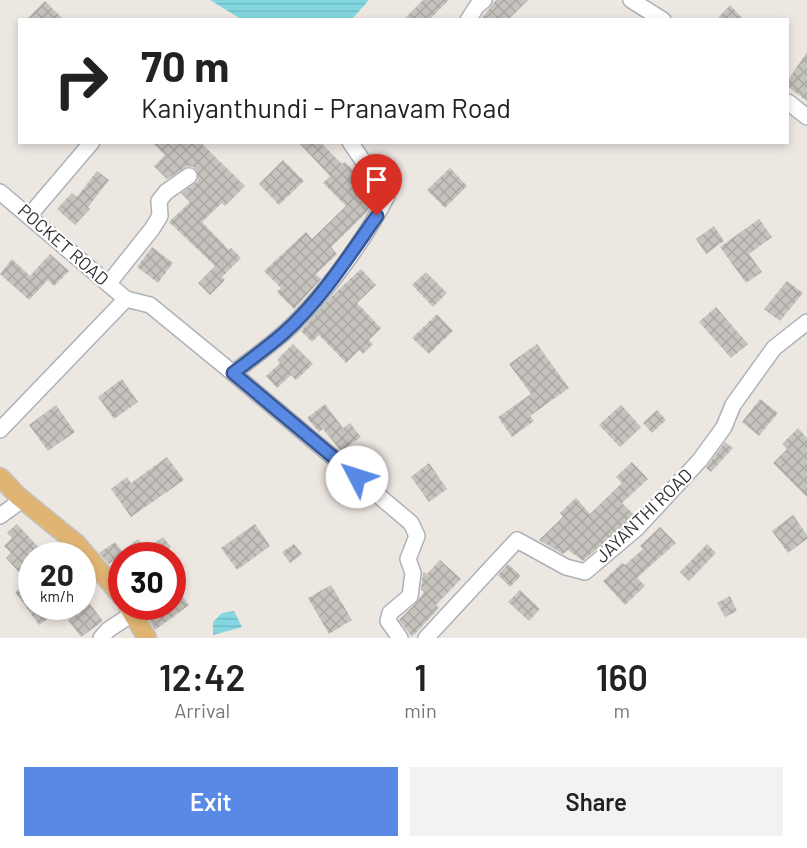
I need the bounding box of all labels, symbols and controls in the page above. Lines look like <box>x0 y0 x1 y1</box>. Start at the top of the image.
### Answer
text: 70 m <box>141 40 229 90</box>
icon: right <box>42 42 120 120</box>
text: Kaniyanthundi - Pranavam Road <box>141 91 511 123</box>
pin <box>351 154 402 216</box>
icon: arrive <box>360 163 393 196</box>
street label: POCKET ROAD <box>14 199 113 290</box>
position arrow <box>325 445 389 509</box>
street label: JAYANTHI ROAD <box>590 464 696 567</box>
speed limit sign: 30 <box>108 542 186 620</box>
text: 20 <box>40 556 74 592</box>
text: km/h <box>40 587 74 605</box>
text: 12:42 <box>159 655 245 698</box>
text: 1 <box>414 655 427 698</box>
text: 160 <box>596 655 648 698</box>
text: Arrival <box>174 698 230 722</box>
text: min <box>404 698 437 722</box>
text: m <box>614 698 630 722</box>
button: Exit <box>24 767 398 836</box>
button: Share <box>410 767 783 836</box>

